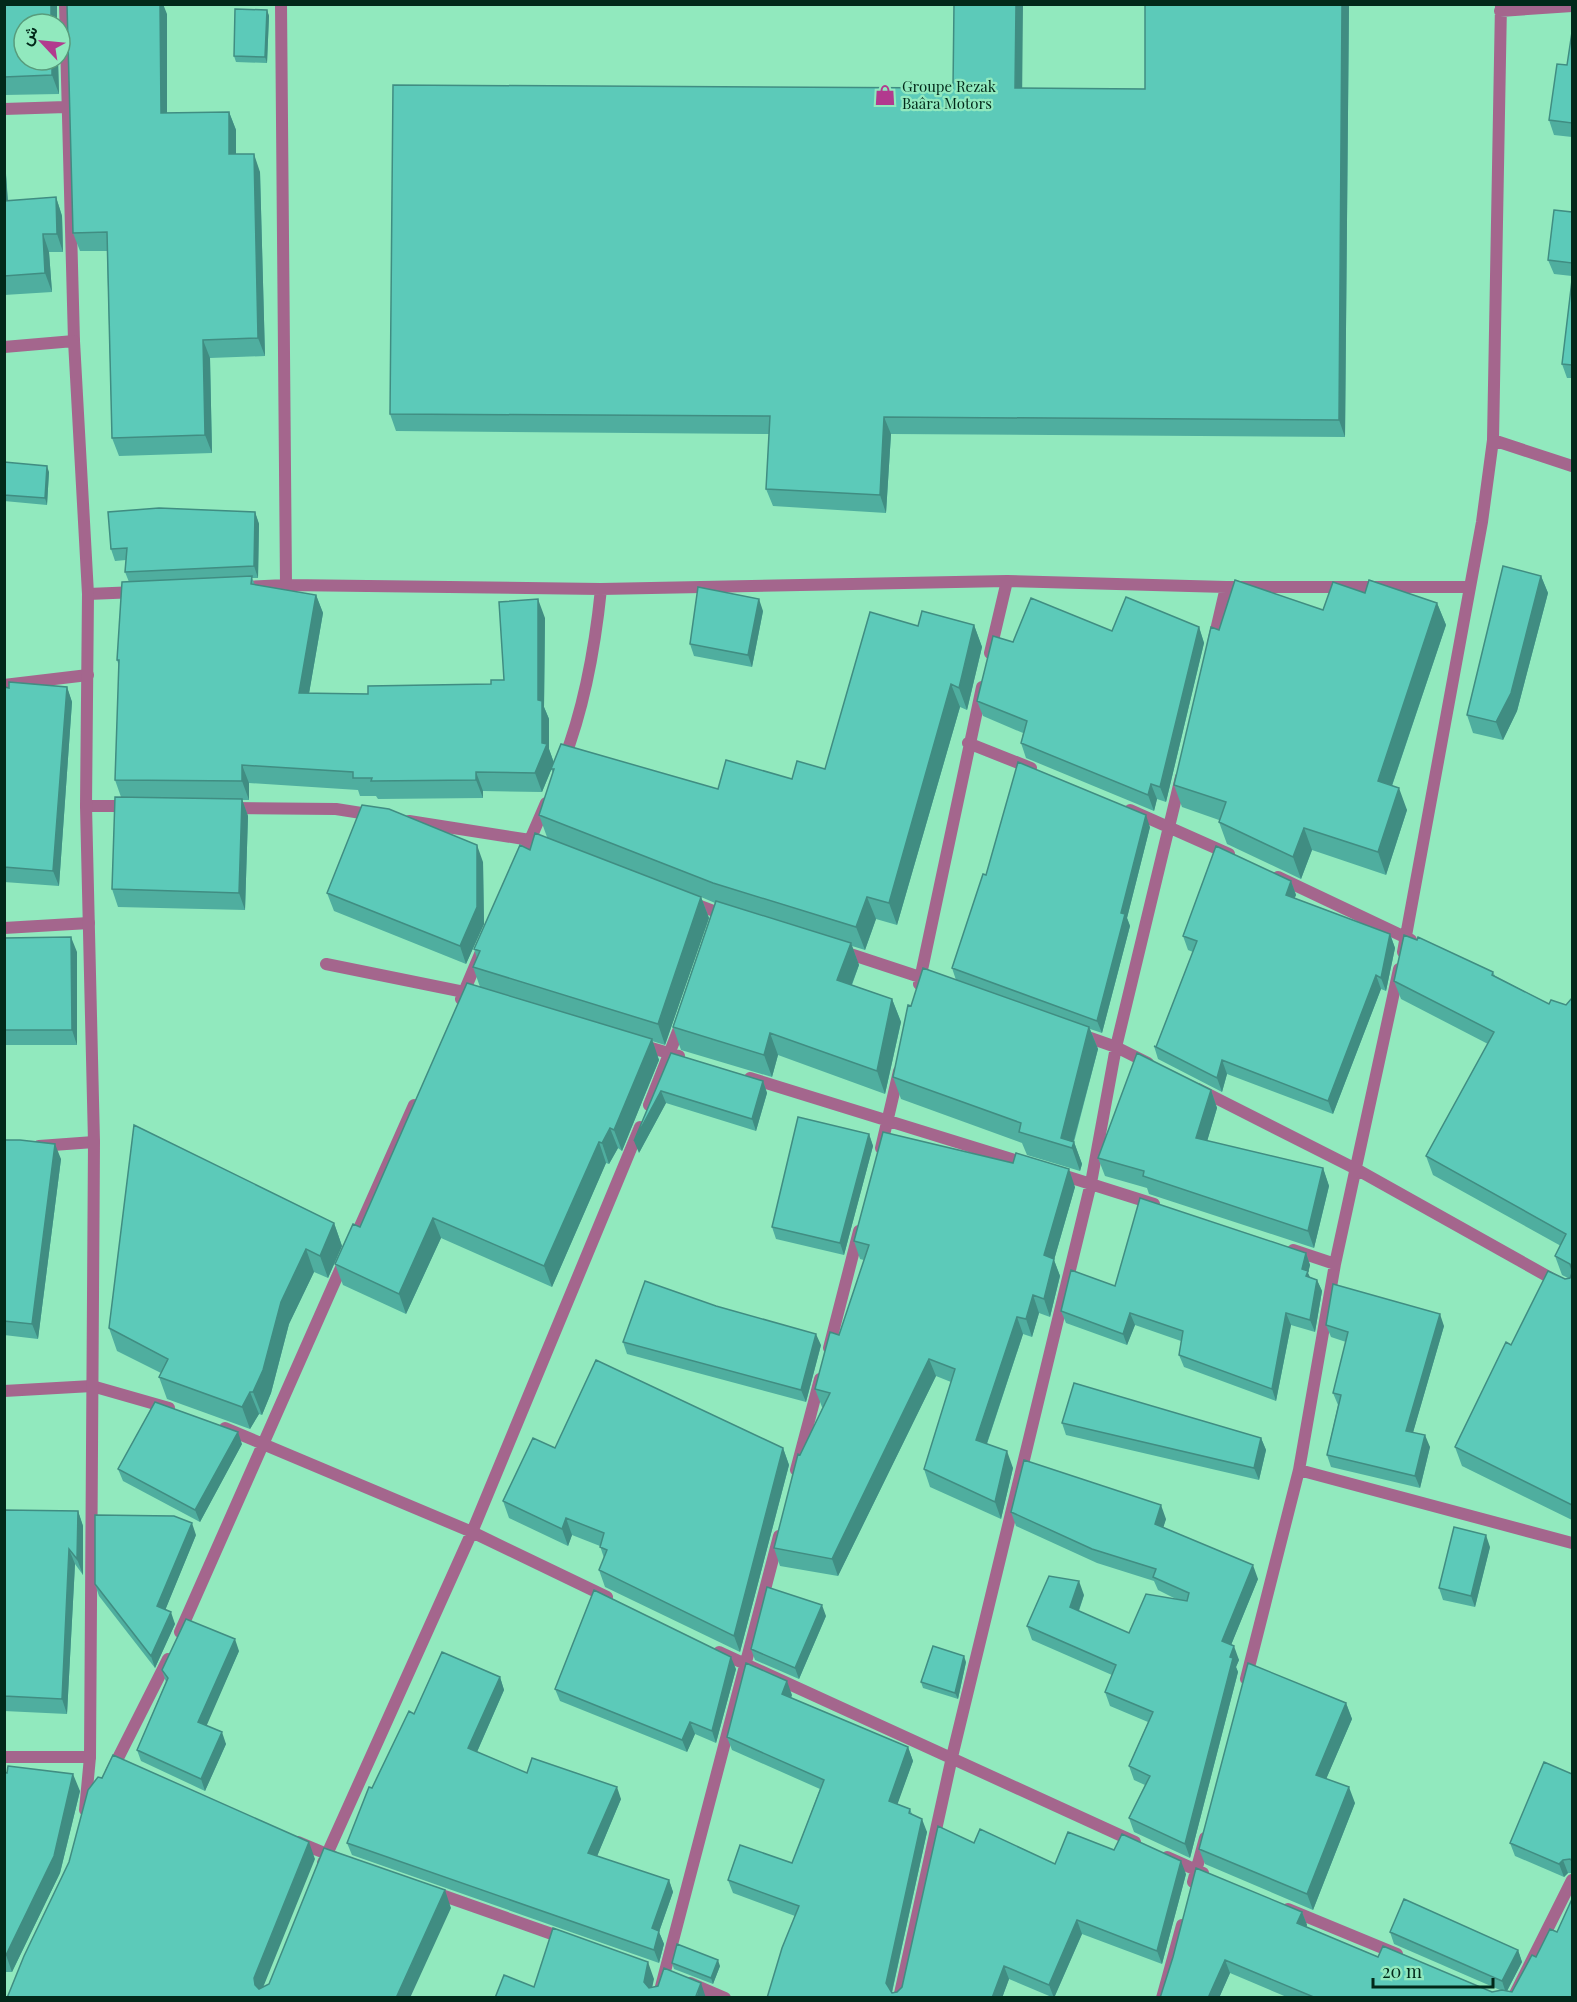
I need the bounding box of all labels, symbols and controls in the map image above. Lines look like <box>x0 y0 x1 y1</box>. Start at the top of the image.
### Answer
north arrow <box>12 12 72 72</box>
text: ش <box>14 22 42 48</box>
place label: Groupe Rezak Baâra Motors <box>902 76 997 113</box>
shop icon: Groupe Rezak Baâra Motors <box>873 83 897 107</box>
scale bar <box>1373 1951 1493 1989</box>
text: 20 m <box>1382 1959 1422 1983</box>

